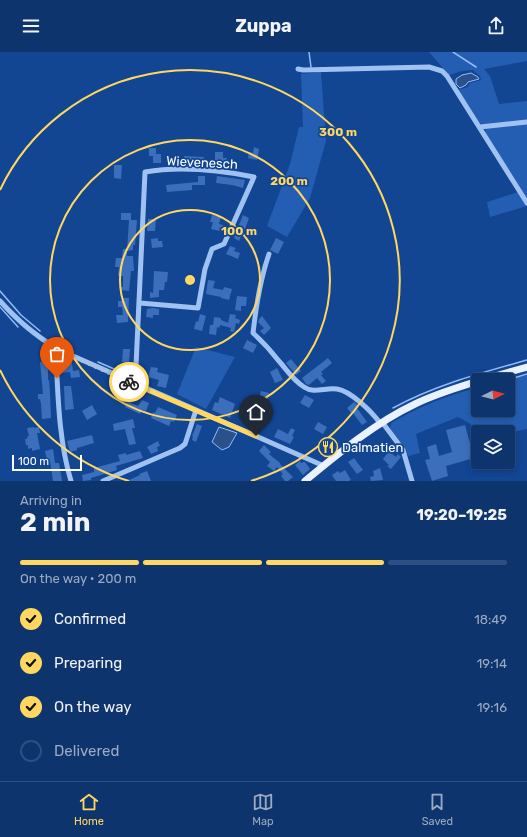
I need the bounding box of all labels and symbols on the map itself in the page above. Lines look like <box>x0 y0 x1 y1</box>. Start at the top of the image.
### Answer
text: 300 m <box>319 125 357 139</box>
street label: Wievenesch <box>166 153 238 172</box>
text: 200 m <box>270 174 308 188</box>
text: 100 m <box>221 224 257 238</box>
centre of rings <box>183 273 197 287</box>
pin <box>40 337 74 378</box>
courier <box>109 362 149 402</box>
north arrow <box>471 373 515 417</box>
pin <box>239 395 273 436</box>
restaurant icon: Dalmatien <box>317 436 339 458</box>
place label: Dalmatien <box>342 440 403 455</box>
scale bar <box>12 453 82 472</box>

